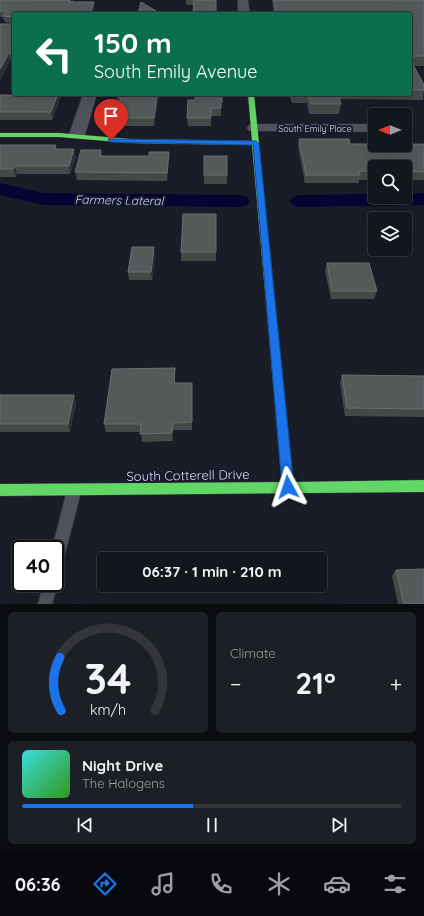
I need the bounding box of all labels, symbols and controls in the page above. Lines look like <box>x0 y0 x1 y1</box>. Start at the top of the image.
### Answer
text: 150 m <box>94 25 172 60</box>
icon: left <box>28 28 80 80</box>
text: South Emily Avenue <box>94 60 258 83</box>
pin <box>94 99 128 140</box>
icon: arrive <box>100 105 122 127</box>
north arrow <box>368 108 412 152</box>
map controls <box>368 108 412 256</box>
street label: South Emily Place <box>278 123 352 134</box>
button: search <box>368 160 412 204</box>
water label: Farmers Lateral <box>75 192 165 208</box>
button: layers <box>368 212 412 256</box>
street label: South Cotterell Drive <box>126 466 250 484</box>
position arrow <box>267 466 309 508</box>
speed limit sign: 40 <box>12 540 64 592</box>
text: 06:37 · 1 min · 210 m <box>142 562 282 581</box>
text: Climate <box>230 645 276 661</box>
text: 34 <box>85 651 131 703</box>
text: 21° <box>295 664 336 702</box>
text: − <box>230 670 241 698</box>
text: + <box>390 670 402 698</box>
text: km/h <box>90 700 126 718</box>
text: Night Drive <box>82 756 163 775</box>
text: The Halogens <box>82 775 165 791</box>
icon: previous <box>74 814 96 836</box>
icon: pause <box>201 814 223 836</box>
icon: next <box>328 814 350 836</box>
icon: directions <box>91 870 119 898</box>
icon: music <box>149 870 177 898</box>
icon: phone <box>207 870 235 898</box>
icon: climate <box>265 870 293 898</box>
icon: car <box>323 870 351 898</box>
icon: filters <box>381 870 409 898</box>
text: 06:36 <box>15 873 61 896</box>

